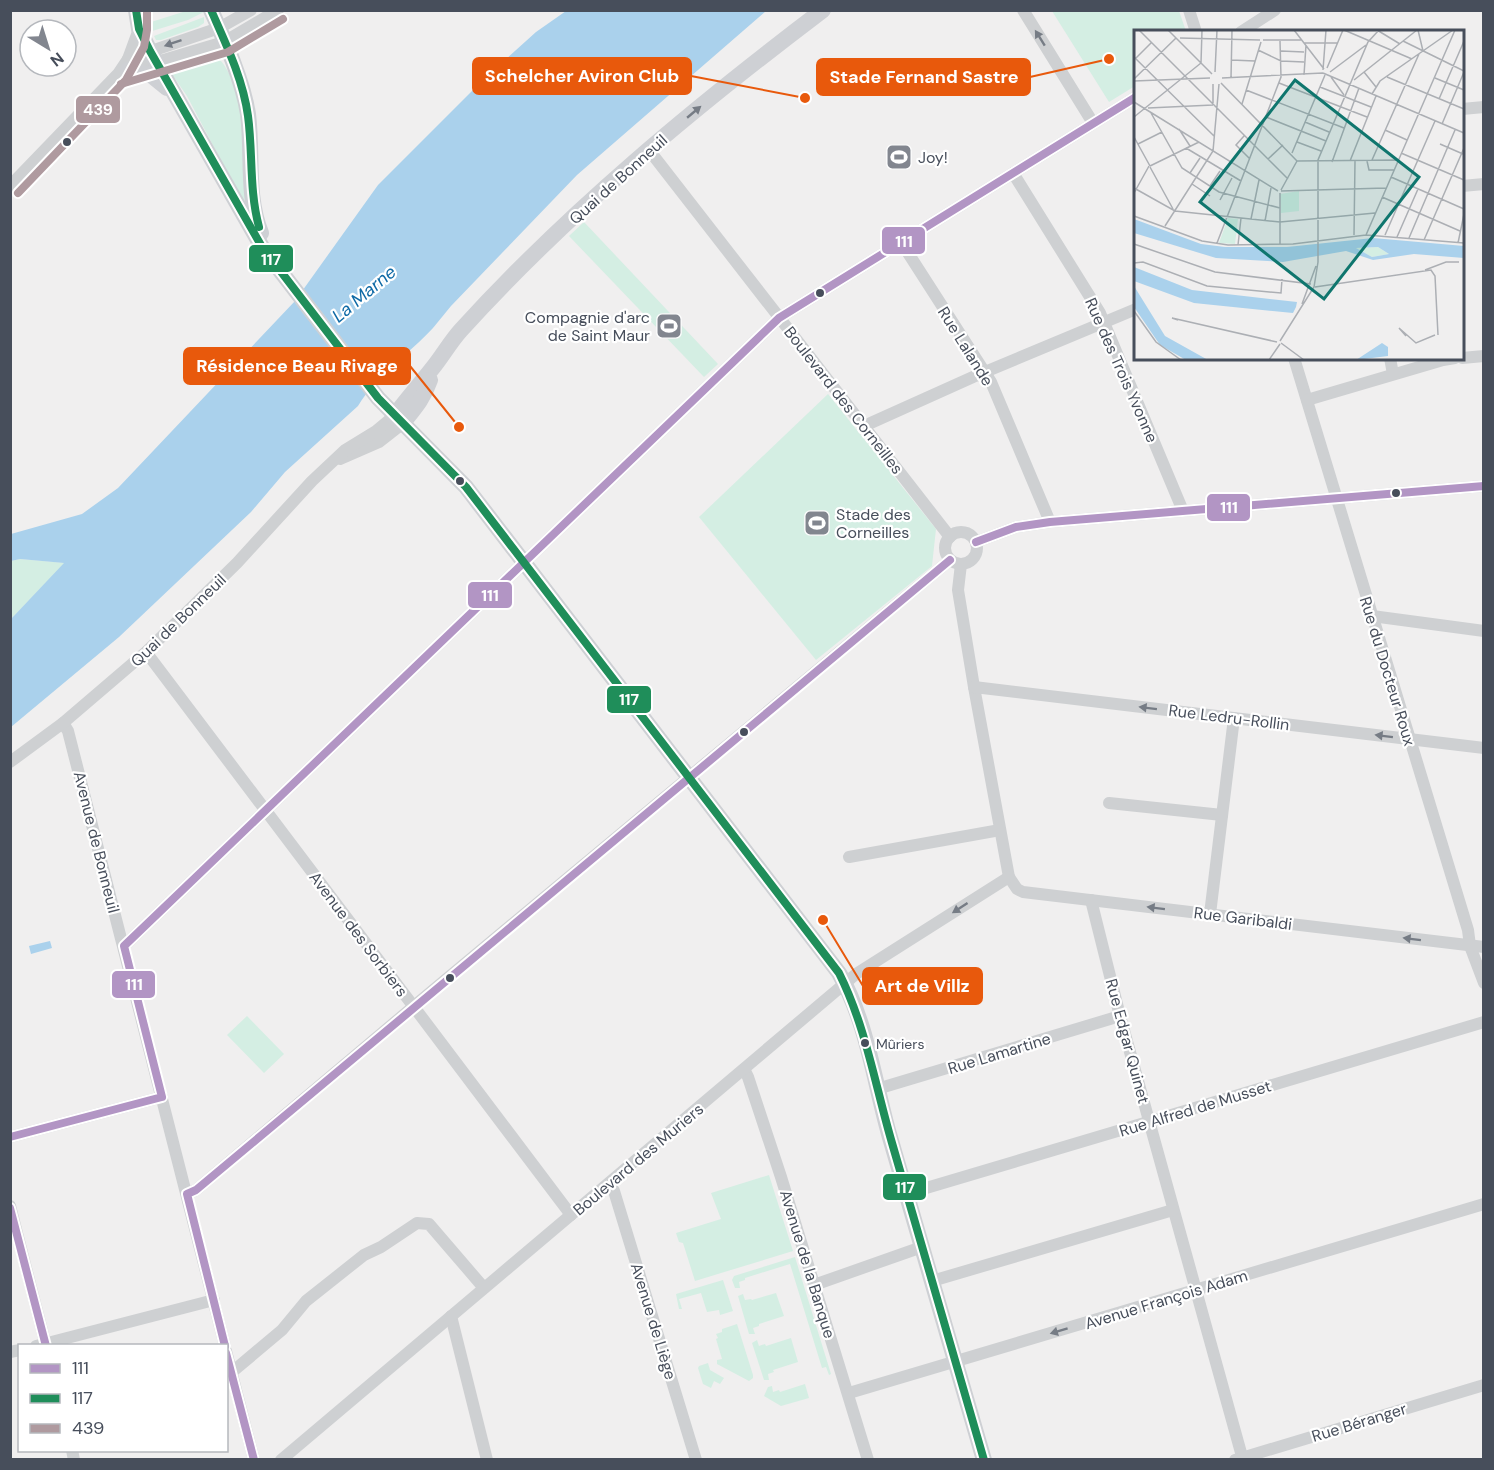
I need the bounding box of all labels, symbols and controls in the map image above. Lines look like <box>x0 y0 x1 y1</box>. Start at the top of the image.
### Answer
north arrow <box>18 18 78 78</box>
one-way arrow <box>1034 30 1045 46</box>
inset map <box>1134 30 1464 360</box>
one-way arrow <box>164 39 182 48</box>
text: N <box>46 48 68 71</box>
callout: Schelcher Aviron Club <box>473 58 691 94</box>
callout: Stade Fernand Sastre <box>817 59 1030 95</box>
text: Schelcher Aviron Club <box>485 64 679 88</box>
text: Stade Fernand Sastre <box>829 65 1019 89</box>
line badge: 439 <box>75 95 121 124</box>
text: 439 <box>83 99 113 120</box>
one-way arrow <box>686 106 701 119</box>
street label: Quai de Bonneuil <box>565 130 672 229</box>
unlabelled marker <box>61 136 73 148</box>
sports icon: Joy! <box>884 142 914 172</box>
place label: Joy! <box>918 147 948 168</box>
line badge: 111 <box>881 226 926 255</box>
text: 111 <box>895 231 913 252</box>
line badge: 117 <box>248 244 294 273</box>
text: 117 <box>261 249 282 270</box>
water label: La Marne <box>327 260 401 328</box>
unlabelled marker <box>814 287 826 299</box>
street label: Rue des Trois Yvonne <box>1080 295 1163 446</box>
street label: Rue Lalande <box>933 303 998 390</box>
place label: Compagnie d'arc de Saint Maur <box>525 307 650 346</box>
sports icon: Compagnie d'arc de Saint Maur <box>654 311 684 341</box>
street label: Boulevard des Corneilles <box>779 322 908 478</box>
callout: Résidence Beau Rivage <box>184 348 410 384</box>
text: Résidence Beau Rivage <box>196 354 398 378</box>
unlabelled marker <box>454 475 466 487</box>
unlabelled marker <box>1390 487 1402 499</box>
line badge: 111 <box>1206 493 1251 522</box>
text: 111 <box>1220 497 1238 518</box>
place label: Stade des Corneilles <box>836 504 911 543</box>
sports icon: Stade des Corneilles <box>802 508 832 538</box>
street label: Quai de Bonneuil <box>126 569 231 671</box>
line badge: 111 <box>467 581 513 609</box>
text: 111 <box>481 585 499 606</box>
street label: Rue du Docteur Roux <box>1355 594 1420 748</box>
line badge: 117 <box>606 685 652 714</box>
text: 117 <box>619 689 640 710</box>
street label: Rue Ledru-Rollin <box>1167 700 1291 735</box>
one-way arrow <box>1139 703 1158 713</box>
unlabelled marker <box>738 726 750 738</box>
one-way arrow <box>1374 731 1393 741</box>
street label: Avenue de Bonneuil <box>69 769 124 915</box>
street label: Avenue des Sorbiers <box>305 867 413 1001</box>
one-way arrow <box>952 902 968 913</box>
street label: Rue Garibaldi <box>1193 902 1293 935</box>
one-way arrow <box>1146 903 1165 913</box>
one-way arrow <box>1403 934 1422 943</box>
callout: Art de Villz <box>863 968 982 1004</box>
line badge: 111 <box>111 970 156 999</box>
unlabelled marker <box>444 972 456 984</box>
text: 111 <box>125 974 143 995</box>
text: Art de Villz <box>874 974 970 998</box>
street label: Rue Edgar Quinet <box>1101 976 1154 1106</box>
street label: Rue Lamartine <box>945 1028 1053 1079</box>
place label: Mûriers <box>876 1035 925 1053</box>
marker: Mûriers <box>859 1037 871 1049</box>
street label: Rue Alfred de Musset <box>1117 1075 1274 1142</box>
street label: Boulevard des Muriers <box>569 1099 708 1220</box>
line badge: 117 <box>882 1173 927 1201</box>
text: 117 <box>895 1177 916 1198</box>
street label: Avenue de la Banque <box>775 1187 840 1341</box>
street label: Avenue de Liège <box>626 1260 681 1382</box>
street label: Avenue François Adam <box>1082 1265 1250 1334</box>
one-way arrow <box>1050 1327 1068 1336</box>
legend <box>18 1344 228 1452</box>
text: 111 <box>72 1356 89 1380</box>
text: 117 <box>72 1386 93 1410</box>
street label: Rue Béranger <box>1309 1398 1409 1447</box>
text: 439 <box>72 1416 104 1440</box>

